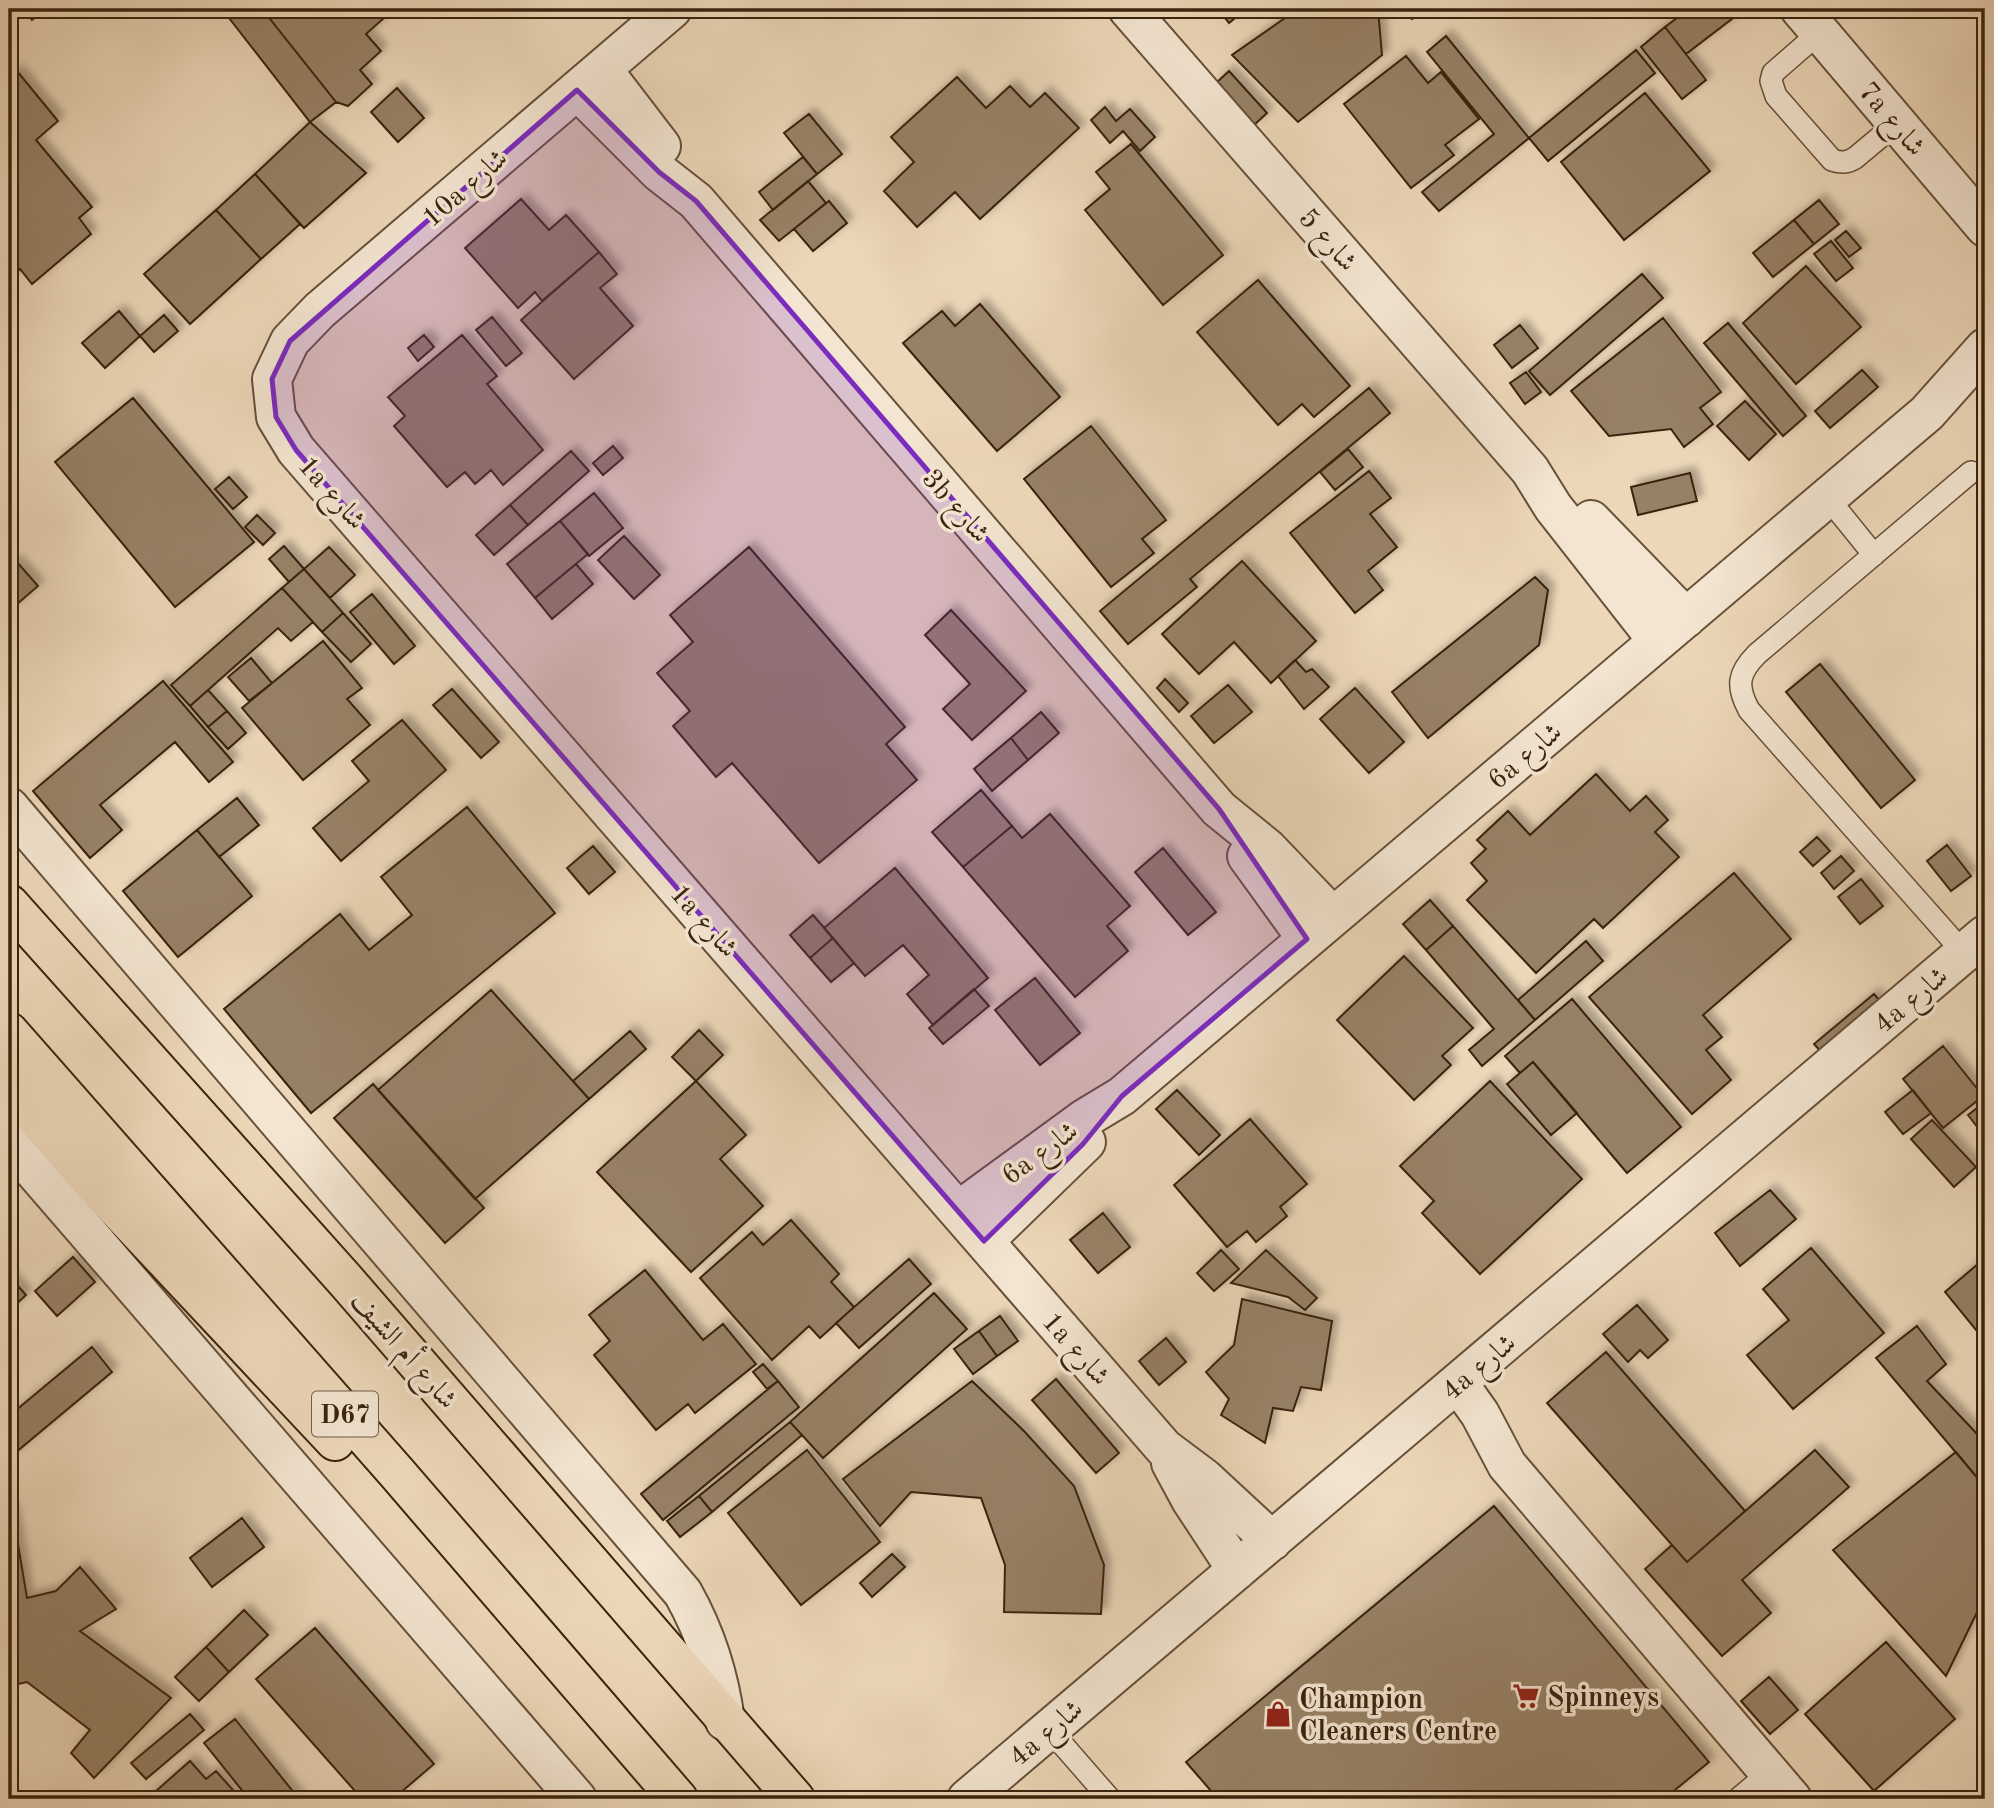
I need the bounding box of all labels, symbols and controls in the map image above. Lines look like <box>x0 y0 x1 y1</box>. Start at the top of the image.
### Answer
street label: 7a شارع <box>1847 78 1929 167</box>
street label: 10a شارع <box>418 145 519 239</box>
street label: شارع 5 <box>1287 204 1361 282</box>
street label: 1a شارع <box>287 452 370 540</box>
street label: 3b شارع <box>910 465 994 554</box>
street label: 6a شارع <box>1484 719 1573 801</box>
street label: 1a شارع <box>659 880 742 968</box>
street label: 4a شارع <box>1870 963 1959 1045</box>
street label: 6a شارع <box>998 1118 1088 1197</box>
street label: شارع أم الشيف <box>338 1282 467 1420</box>
street label: 1a شارع <box>1031 1308 1114 1396</box>
street label: 4a شارع <box>1438 1330 1527 1412</box>
road number: D67 <box>312 1392 378 1436</box>
supermarket icon: Spinneys <box>1511 1681 1541 1711</box>
place label: Spinneys <box>1547 1685 1659 1713</box>
place label: Champion Cleaners Centre <box>1299 1687 1497 1747</box>
street label: 4a شارع <box>1005 1696 1094 1778</box>
shop icon: Champion Cleaners Centre <box>1263 1699 1293 1729</box>

